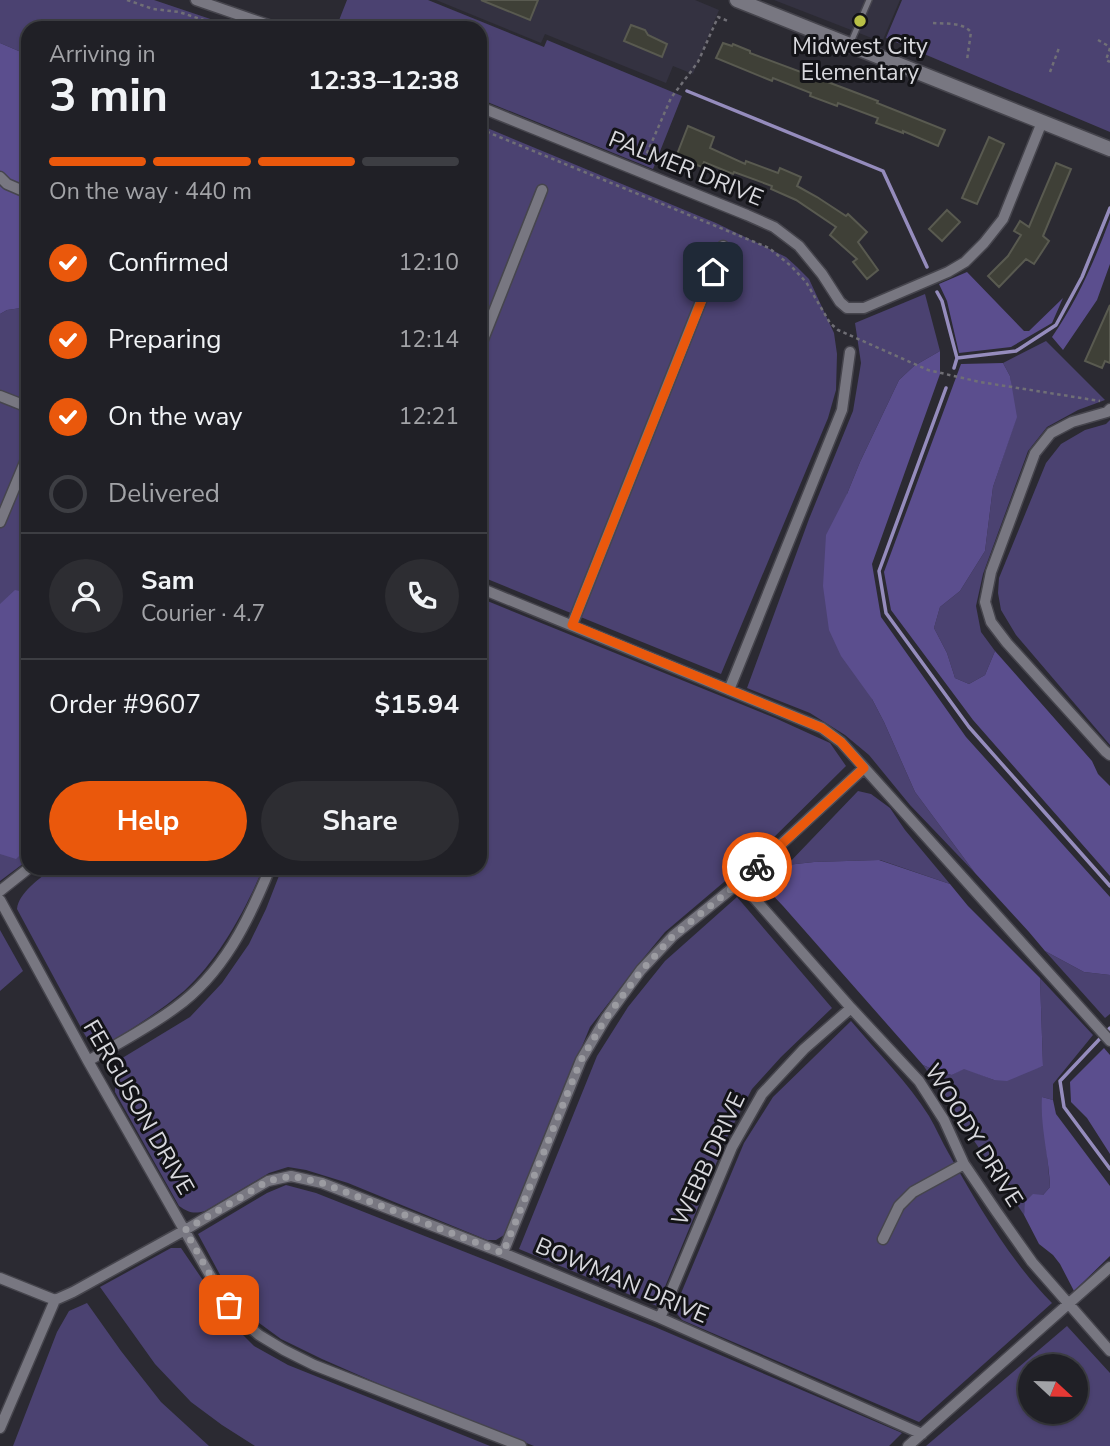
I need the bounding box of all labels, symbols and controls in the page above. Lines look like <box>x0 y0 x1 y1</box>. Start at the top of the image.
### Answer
marker: Midwest City Elementary <box>852 13 868 29</box>
place label: Midwest City Elementary <box>792 31 928 88</box>
text: Arriving in <box>49 39 156 70</box>
text: 12:33–12:38 <box>308 63 459 98</box>
text: 3 min <box>49 64 168 127</box>
street label: PALMER DRIVE <box>604 123 768 214</box>
text: On the way · 440 m <box>49 176 252 207</box>
pin <box>683 242 743 302</box>
icon: check <box>49 244 87 282</box>
text: Confirmed <box>108 245 229 280</box>
text: 12:10 <box>399 247 459 278</box>
icon: home <box>694 253 732 291</box>
icon: check <box>49 321 87 359</box>
text: Preparing <box>108 322 221 357</box>
text: 12:14 <box>399 324 459 355</box>
icon: check <box>49 398 87 436</box>
text: On the way <box>108 399 242 434</box>
text: 12:21 <box>399 401 459 432</box>
text: Delivered <box>108 476 220 511</box>
button: person <box>49 559 123 633</box>
button: phone <box>385 559 459 633</box>
text: Sam <box>141 563 194 598</box>
text: Courier · 4.7 <box>141 598 265 629</box>
text: Order #9607 <box>49 687 201 722</box>
text: $15.94 <box>375 687 459 722</box>
button: Help <box>49 781 247 861</box>
button: Share <box>261 781 459 861</box>
courier <box>722 832 792 902</box>
icon: bike <box>738 848 776 886</box>
street label: FERGUSON DRIVE <box>76 1014 201 1200</box>
street label: WOODY DRIVE <box>917 1058 1030 1213</box>
street label: WEBB DRIVE <box>664 1088 753 1231</box>
street label: BOWMAN DRIVE <box>531 1230 713 1331</box>
pin <box>199 1275 259 1335</box>
icon: bag <box>210 1286 248 1324</box>
north arrow <box>1018 1354 1088 1424</box>
map controls <box>1018 1354 1088 1424</box>

